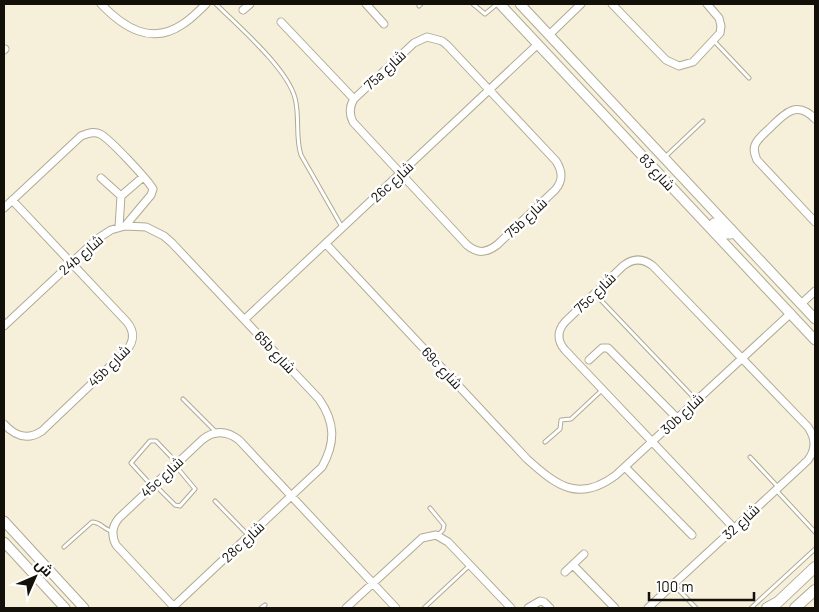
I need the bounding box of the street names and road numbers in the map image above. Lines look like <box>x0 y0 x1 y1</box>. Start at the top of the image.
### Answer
street label: 75a شارع <box>360 46 410 94</box>
street label: شارع 83 <box>635 150 679 194</box>
street label: 26c شارع <box>367 158 417 206</box>
street label: 75b شارع <box>501 194 551 242</box>
street label: 24b شارع <box>55 231 107 279</box>
street label: 75c شارع <box>570 269 620 317</box>
street label: 65b شارع <box>251 327 299 377</box>
street label: 45b شارع <box>84 341 134 391</box>
street label: 69c شارع <box>418 343 466 393</box>
street label: 30b شارع <box>657 389 707 439</box>
street label: 45c شارع <box>137 453 187 501</box>
street label: شارع 32 <box>719 500 763 544</box>
street label: 28c شارع <box>218 518 268 566</box>

